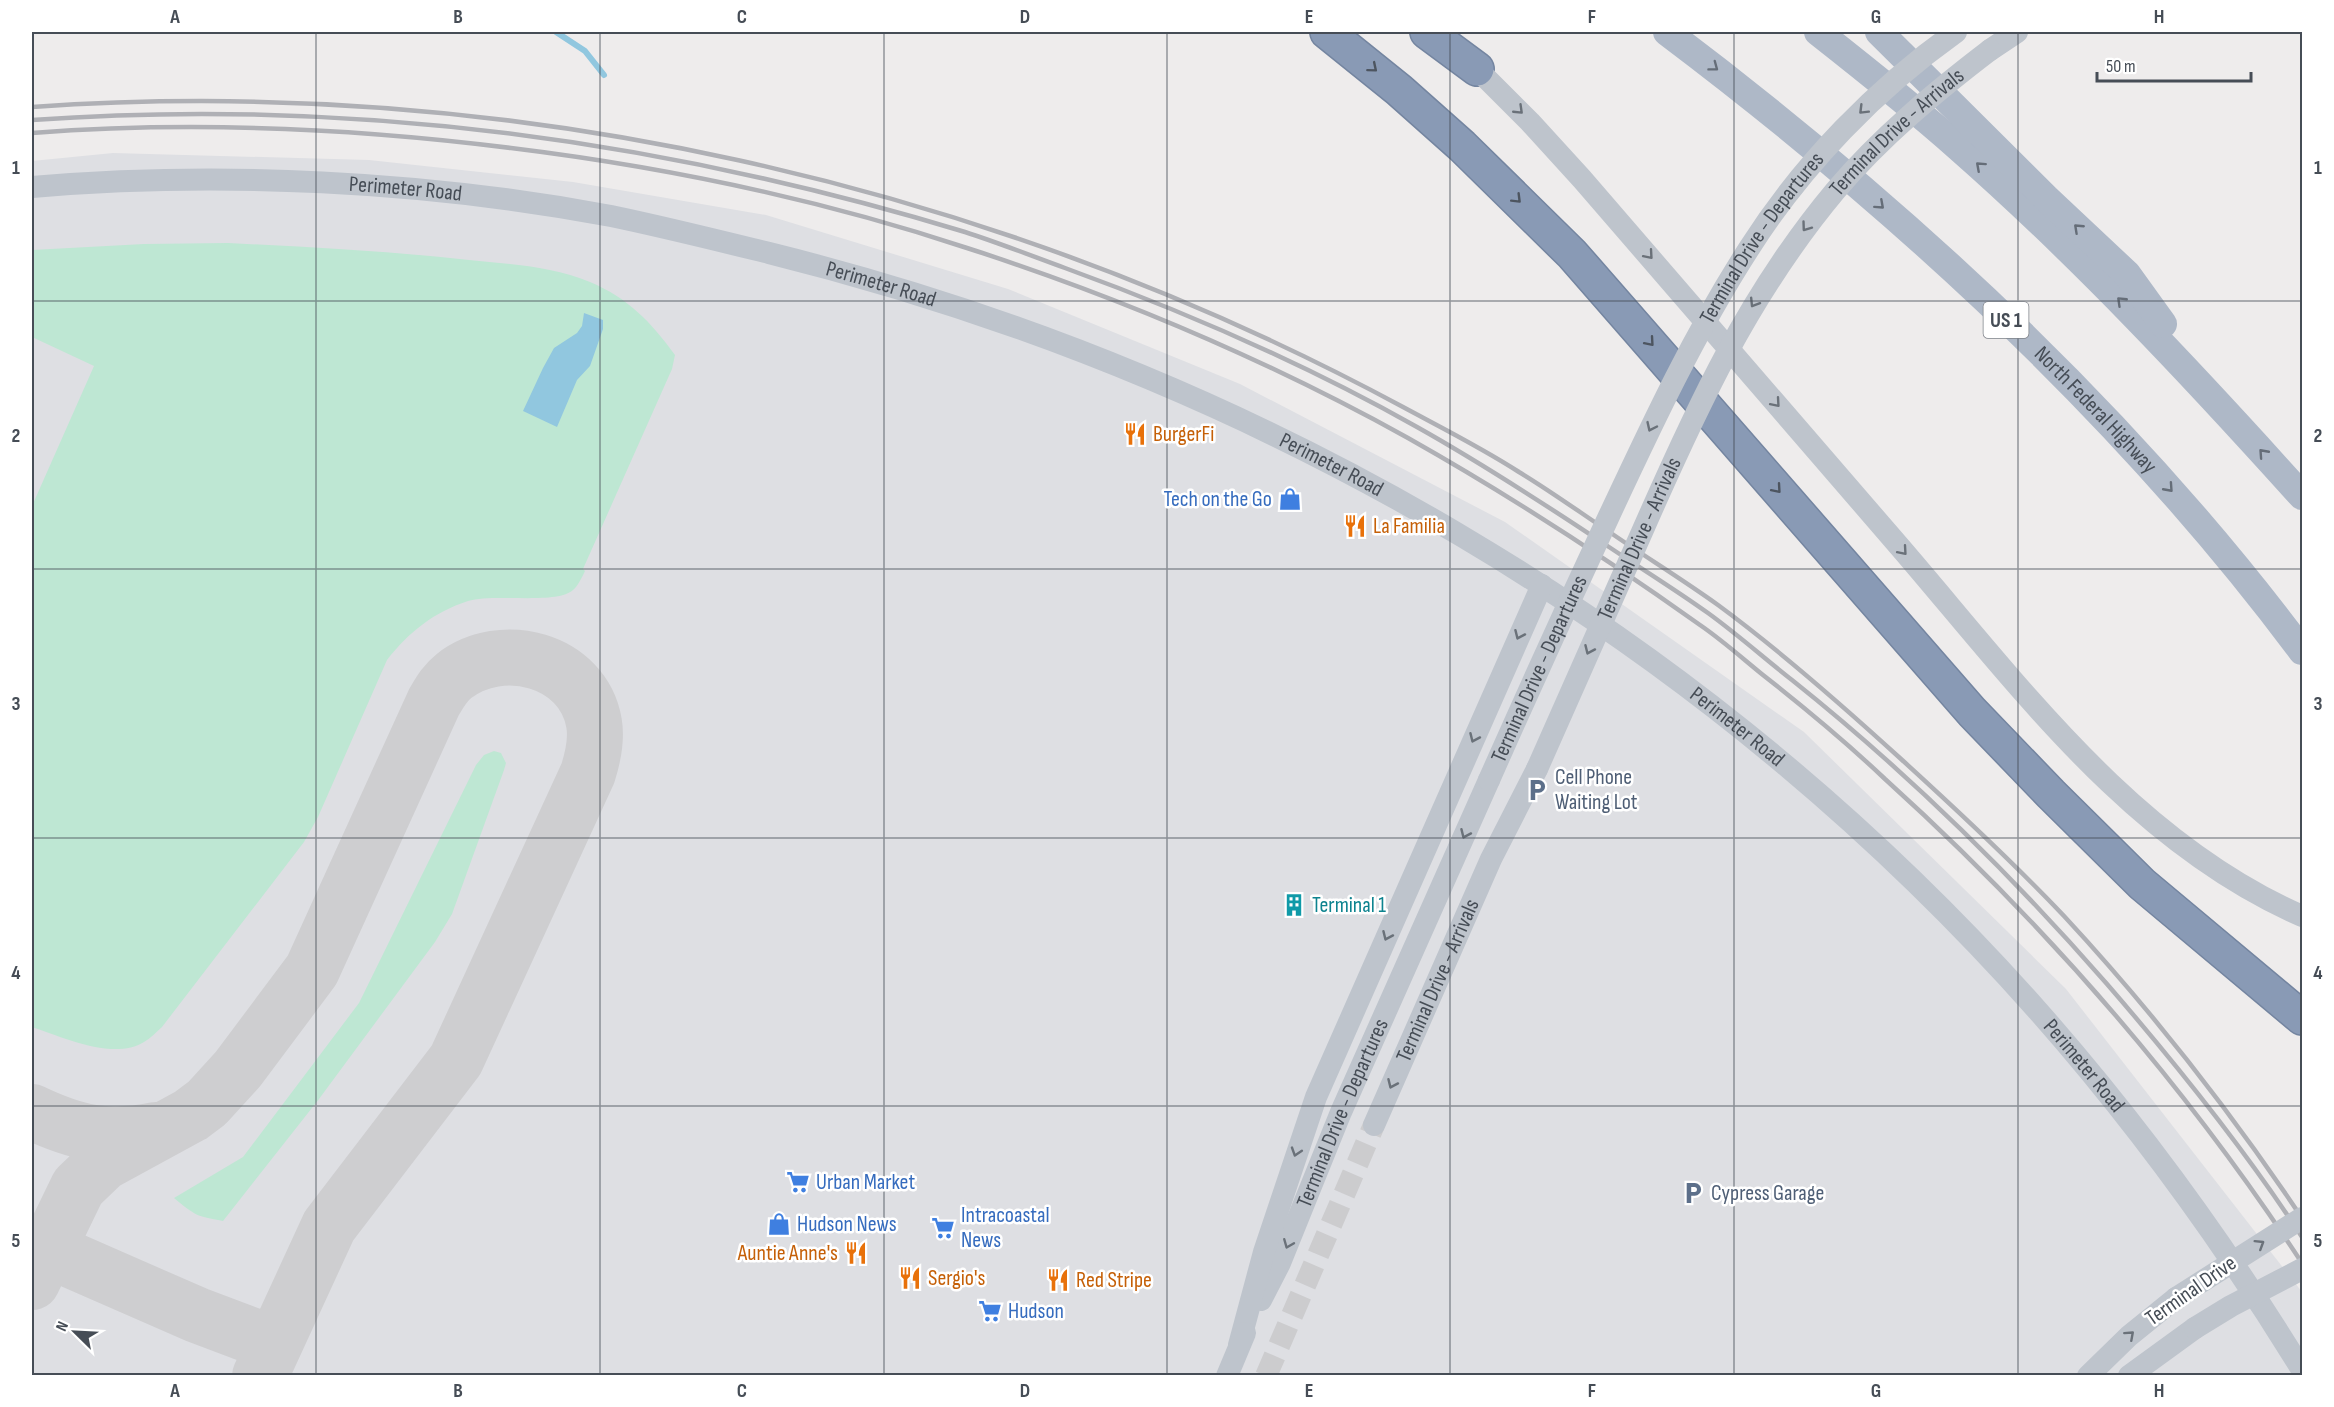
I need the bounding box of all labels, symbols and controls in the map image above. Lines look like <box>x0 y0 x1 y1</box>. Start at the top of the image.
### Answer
text: A <box>169 5 180 29</box>
text: B <box>453 5 463 29</box>
text: C <box>737 5 747 29</box>
text: D <box>1020 5 1030 29</box>
text: E <box>1305 5 1313 29</box>
text: F <box>1588 5 1596 29</box>
text: G <box>1871 5 1881 29</box>
text: H <box>2154 5 2164 29</box>
scale bar <box>2097 45 2252 83</box>
text: 50 m <box>2106 56 2136 77</box>
one-way arrow <box>1707 60 1718 71</box>
one-way arrow <box>1366 61 1377 72</box>
street label: Terminal Drive - Arrivals <box>1823 62 1969 201</box>
one-way arrow <box>1860 102 1871 113</box>
one-way arrow <box>1511 103 1522 114</box>
street label: Terminal Drive - Departures <box>1693 146 1830 328</box>
text: 1 <box>12 156 20 180</box>
text: 1 <box>2314 156 2322 180</box>
one-way arrow <box>1976 163 1987 174</box>
street label: Perimeter Road <box>348 170 464 207</box>
one-way arrow <box>1511 192 1521 203</box>
one-way arrow <box>1873 198 1884 209</box>
one-way arrow <box>1802 221 1813 232</box>
one-way arrow <box>2075 224 2085 235</box>
one-way arrow <box>1642 248 1653 259</box>
street label: Perimeter Road <box>823 255 940 313</box>
one-way arrow <box>1750 297 1761 308</box>
one-way arrow <box>2117 298 2128 309</box>
road number: US 1 <box>1984 302 2028 338</box>
one-way arrow <box>1642 335 1653 346</box>
street label: North Federal Highway <box>2029 340 2163 479</box>
one-way arrow <box>1769 396 1780 407</box>
restaurant icon: BurgerFi <box>1122 421 1148 447</box>
place label: BurgerFi <box>1153 421 1214 448</box>
one-way arrow <box>1646 421 1658 432</box>
text: 2 <box>12 424 20 448</box>
text: 2 <box>2314 424 2322 448</box>
street label: Perimeter Road <box>1275 427 1388 503</box>
one-way arrow <box>2259 449 2270 459</box>
street label: Terminal Drive - Arrivals <box>1591 453 1687 624</box>
one-way arrow <box>2162 481 2173 492</box>
one-way arrow <box>1770 482 1781 493</box>
place label: Tech on the Go <box>1163 486 1272 513</box>
shop icon: Tech on the Go <box>1277 486 1303 512</box>
restaurant icon: La Familia <box>1342 513 1368 539</box>
place label: La Familia <box>1373 513 1445 540</box>
one-way arrow <box>1896 544 1907 555</box>
street label: Terminal Drive - Departures <box>1485 571 1593 767</box>
one-way arrow <box>1515 628 1527 639</box>
one-way arrow <box>1585 644 1597 655</box>
street label: Perimeter Road <box>1685 681 1790 773</box>
text: 3 <box>12 692 21 716</box>
text: 3 <box>2314 692 2323 716</box>
one-way arrow <box>1469 732 1481 743</box>
place label: Cell Phone Waiting Lot <box>1555 764 1638 816</box>
parking icon: Cell Phone Waiting Lot <box>1524 777 1550 803</box>
one-way arrow <box>1460 827 1472 838</box>
building icon: Terminal 1 <box>1281 892 1307 918</box>
place label: Terminal 1 <box>1312 892 1386 919</box>
street label: Terminal Drive - Arrivals <box>1390 895 1485 1066</box>
one-way arrow <box>1382 929 1394 940</box>
text: 4 <box>11 961 21 985</box>
text: 4 <box>2313 961 2323 985</box>
street label: Perimeter Road <box>2038 1013 2131 1118</box>
street label: Terminal Drive - Departures <box>1290 1014 1394 1211</box>
one-way arrow <box>1387 1078 1399 1089</box>
one-way arrow <box>1291 1146 1304 1157</box>
supermarket icon: Urban Market <box>785 1169 811 1195</box>
place label: Urban Market <box>816 1169 915 1196</box>
parking icon: Cypress Garage <box>1680 1180 1706 1206</box>
place label: Cypress Garage <box>1711 1180 1824 1207</box>
place label: Intracoastal News <box>961 1202 1050 1254</box>
shop icon: Hudson News <box>766 1211 792 1237</box>
place label: Hudson News <box>797 1211 897 1238</box>
supermarket icon: Intracoastal News <box>930 1215 956 1241</box>
text: 5 <box>12 1229 21 1253</box>
text: 5 <box>2314 1229 2323 1253</box>
one-way arrow <box>1283 1237 1295 1248</box>
one-way arrow <box>2254 1239 2264 1251</box>
place label: Auntie Anne's <box>737 1240 838 1267</box>
restaurant icon: Auntie Anne's <box>843 1240 869 1266</box>
street label: Terminal Drive <box>2140 1250 2242 1332</box>
restaurant icon: Sergio's <box>897 1265 923 1291</box>
place label: Sergio's <box>928 1265 985 1292</box>
restaurant icon: Red Stripe <box>1045 1267 1071 1293</box>
place label: Red Stripe <box>1076 1267 1152 1294</box>
supermarket icon: Hudson <box>977 1298 1003 1324</box>
place label: Hudson <box>1008 1298 1064 1325</box>
north arrow <box>45 1302 105 1362</box>
text: N <box>52 1319 73 1334</box>
one-way arrow <box>2123 1331 2134 1342</box>
text: A <box>169 1379 180 1403</box>
text: B <box>453 1379 463 1403</box>
text: C <box>737 1379 747 1403</box>
text: D <box>1020 1379 1030 1403</box>
text: E <box>1305 1379 1313 1403</box>
text: F <box>1588 1379 1596 1403</box>
text: G <box>1871 1379 1881 1403</box>
text: H <box>2154 1379 2164 1403</box>

